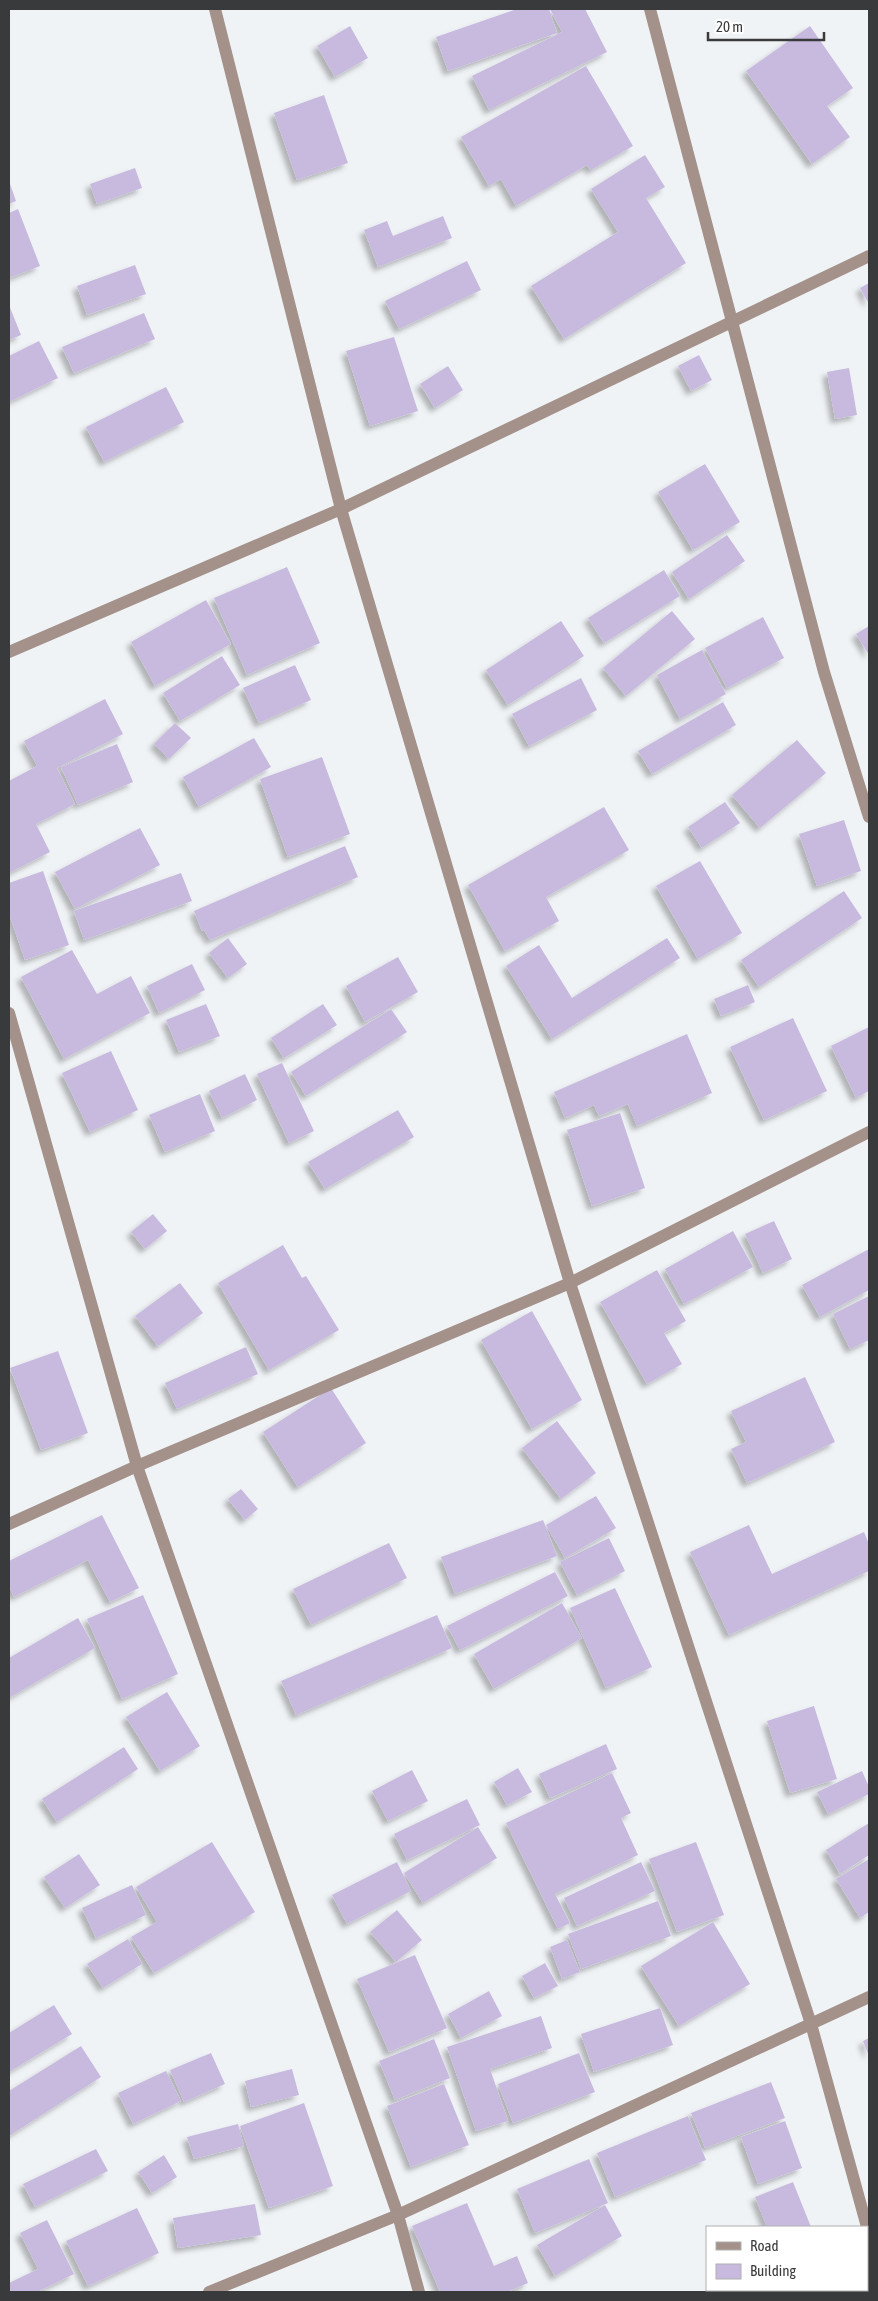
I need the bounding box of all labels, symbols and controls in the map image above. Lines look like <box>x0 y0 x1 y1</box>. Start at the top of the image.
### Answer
scale bar <box>708 10 824 42</box>
text: 20 m <box>716 18 743 35</box>
legend <box>706 2226 868 2291</box>
text: Road <box>750 2237 779 2254</box>
text: Building <box>750 2262 796 2279</box>

